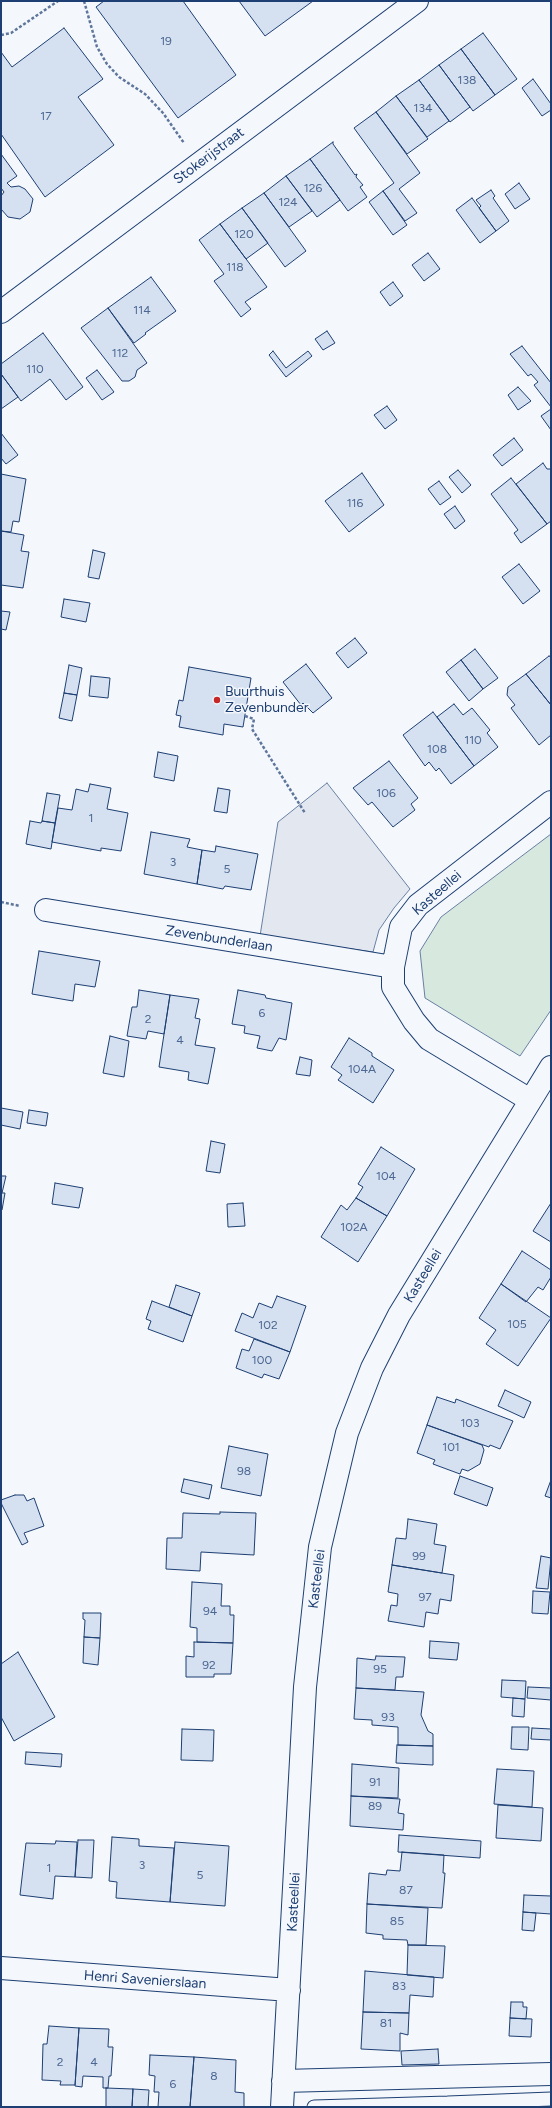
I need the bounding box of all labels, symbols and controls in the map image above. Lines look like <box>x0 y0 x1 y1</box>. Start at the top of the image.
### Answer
house number: 19 <box>160 34 172 48</box>
house number: 138 <box>458 73 476 87</box>
house number: 134 <box>414 101 432 115</box>
house number: 17 <box>40 109 52 123</box>
street label: Stokerijstraat <box>170 124 248 188</box>
house number: 126 <box>304 181 322 195</box>
house number: 124 <box>278 195 298 209</box>
house number: 120 <box>234 227 254 241</box>
house number: 118 <box>226 260 244 274</box>
house number: 114 <box>133 303 151 317</box>
house number: 112 <box>112 346 128 360</box>
house number: 110 <box>26 362 44 376</box>
house number: 116 <box>347 496 363 510</box>
place label: Buurthuis Zevenbunder <box>225 684 308 716</box>
marker: Buurthuis Zevenbunder <box>212 695 222 705</box>
house number: 110 <box>464 733 482 747</box>
house number: 108 <box>427 742 447 756</box>
house number: 106 <box>376 786 396 800</box>
house number: 1 <box>89 811 93 825</box>
house number: 3 <box>170 855 176 869</box>
house number: 5 <box>224 862 230 876</box>
street label: Kasteellei <box>409 867 465 919</box>
street label: Zevenbunderlaan <box>164 922 274 956</box>
house number: 6 <box>259 1006 265 1020</box>
house number: 2 <box>145 1012 151 1026</box>
house number: 4 <box>176 1033 184 1047</box>
house number: 104A <box>348 1062 376 1076</box>
house number: 104 <box>376 1169 396 1183</box>
house number: 102A <box>340 1220 368 1234</box>
street label: Kasteellei <box>400 1246 446 1306</box>
house number: 105 <box>507 1317 527 1331</box>
house number: 102 <box>258 1318 278 1332</box>
house number: 100 <box>252 1353 272 1367</box>
house number: 103 <box>460 1416 480 1430</box>
house number: 101 <box>442 1440 460 1454</box>
house number: 98 <box>237 1464 251 1478</box>
street label: Kasteellei <box>305 1548 329 1610</box>
house number: 99 <box>412 1549 426 1563</box>
house number: 97 <box>418 1590 432 1604</box>
house number: 94 <box>203 1604 217 1618</box>
house number: 92 <box>202 1658 216 1672</box>
house number: 95 <box>373 1662 387 1676</box>
house number: 93 <box>381 1710 395 1724</box>
house number: 91 <box>369 1775 381 1789</box>
house number: 89 <box>368 1799 382 1813</box>
house number: 3 <box>139 1858 145 1872</box>
house number: 1 <box>47 1861 51 1875</box>
house number: 5 <box>197 1868 203 1882</box>
street label: Kasteellei <box>284 1872 304 1932</box>
house number: 87 <box>399 1883 413 1897</box>
house number: 85 <box>390 1914 404 1928</box>
street label: Henri Savenierslaan <box>83 1967 207 1993</box>
house number: 83 <box>392 1979 406 1993</box>
house number: 81 <box>380 2016 392 2030</box>
house number: 2 <box>57 2055 63 2069</box>
house number: 4 <box>90 2055 98 2069</box>
house number: 8 <box>210 2069 218 2083</box>
house number: 6 <box>170 2077 176 2091</box>

